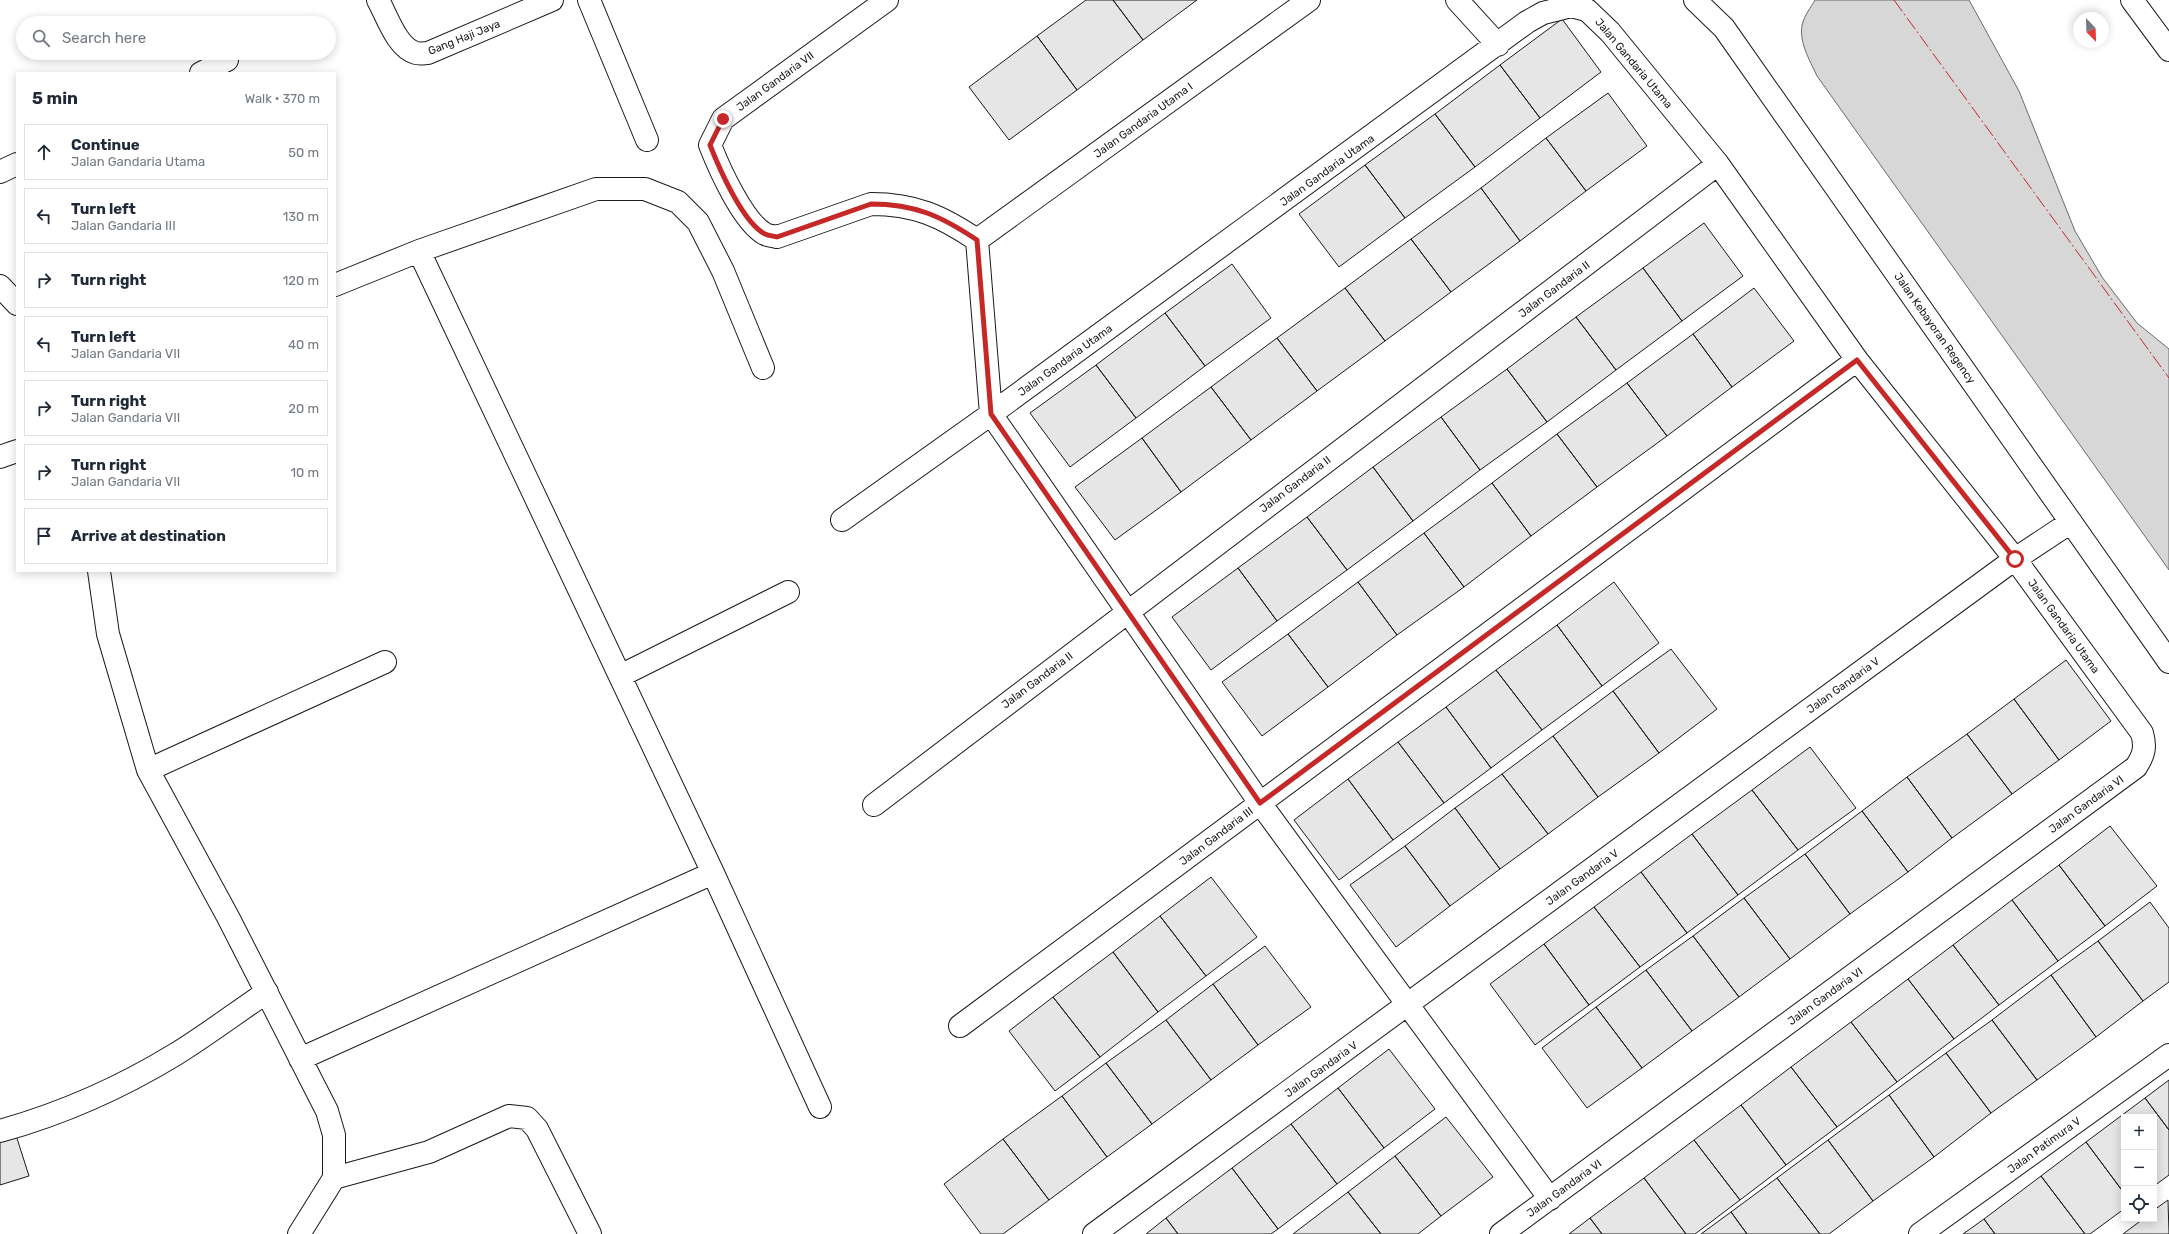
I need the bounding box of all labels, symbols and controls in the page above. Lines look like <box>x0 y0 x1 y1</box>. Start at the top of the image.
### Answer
north arrow <box>2073 12 2109 48</box>
search box <box>16 16 336 60</box>
street label: Jalan Gandaria Utama <box>1592 16 1675 111</box>
street label: Gang Haji Jaya <box>426 17 502 58</box>
icon: search <box>30 27 52 49</box>
text: Search here <box>62 29 146 47</box>
street label: Jalan Gandaria VII <box>734 49 817 114</box>
street label: Jalan Gandaria Utama I <box>1091 80 1195 161</box>
text: 5 min <box>32 88 78 108</box>
text: Walk · 370 m <box>245 91 320 106</box>
route end <box>714 110 732 128</box>
street label: Jalan Gandaria Utama <box>1278 132 1377 209</box>
text: Continue <box>71 136 140 154</box>
icon: ahead <box>33 141 55 163</box>
text: 50 m <box>288 145 319 160</box>
text: Jalan Gandaria Utama <box>71 154 205 169</box>
text: Turn left <box>71 200 136 218</box>
icon: left <box>33 205 55 227</box>
text: 130 m <box>283 209 319 224</box>
text: Jalan Gandaria III <box>71 218 176 233</box>
street label: Jalan Gandaria II <box>1516 258 1592 320</box>
icon: right <box>33 269 55 291</box>
street label: Jalan Kebayoran Regency <box>1891 270 1978 386</box>
text: Turn right <box>71 271 146 289</box>
text: 120 m <box>283 273 319 288</box>
street label: Jalan Gandaria Utama <box>1016 322 1115 399</box>
text: Turn left <box>71 328 136 346</box>
icon: left <box>33 333 55 355</box>
text: 40 m <box>288 337 319 352</box>
text: Jalan Gandaria VII <box>71 346 180 361</box>
text: Turn right <box>71 392 146 410</box>
icon: right <box>33 397 55 419</box>
text: 20 m <box>288 401 319 416</box>
text: Jalan Gandaria VII <box>71 410 180 425</box>
street label: Jalan Gandaria II <box>1257 453 1333 515</box>
text: Turn right <box>71 456 146 474</box>
icon: right <box>33 461 55 483</box>
text: 10 m <box>290 465 319 480</box>
text: Jalan Gandaria VII <box>71 474 180 489</box>
icon: arrive <box>33 525 55 547</box>
text: Arrive at destination <box>71 527 226 545</box>
route start <box>2006 550 2024 568</box>
street label: Jalan Gandaria Utama <box>2025 577 2102 676</box>
street label: Jalan Gandaria II <box>999 649 1075 711</box>
street label: Jalan Gandaria V <box>1804 655 1882 716</box>
street label: Jalan Gandaria VI <box>2046 773 2126 836</box>
street label: Jalan Gandaria III <box>1177 805 1256 868</box>
street label: Jalan Gandaria V <box>1543 847 1621 908</box>
street label: Jalan Gandaria VI <box>1785 965 1865 1028</box>
street label: Jalan Gandaria V <box>1282 1039 1360 1100</box>
map controls <box>2121 1114 2157 1222</box>
button: + <box>2121 1114 2157 1150</box>
street label: Jalan Patimura V <box>2005 1115 2083 1176</box>
button: − <box>2121 1150 2157 1186</box>
street label: Jalan Gandaria VI <box>1524 1157 1604 1220</box>
button: locate <box>2121 1186 2157 1222</box>

